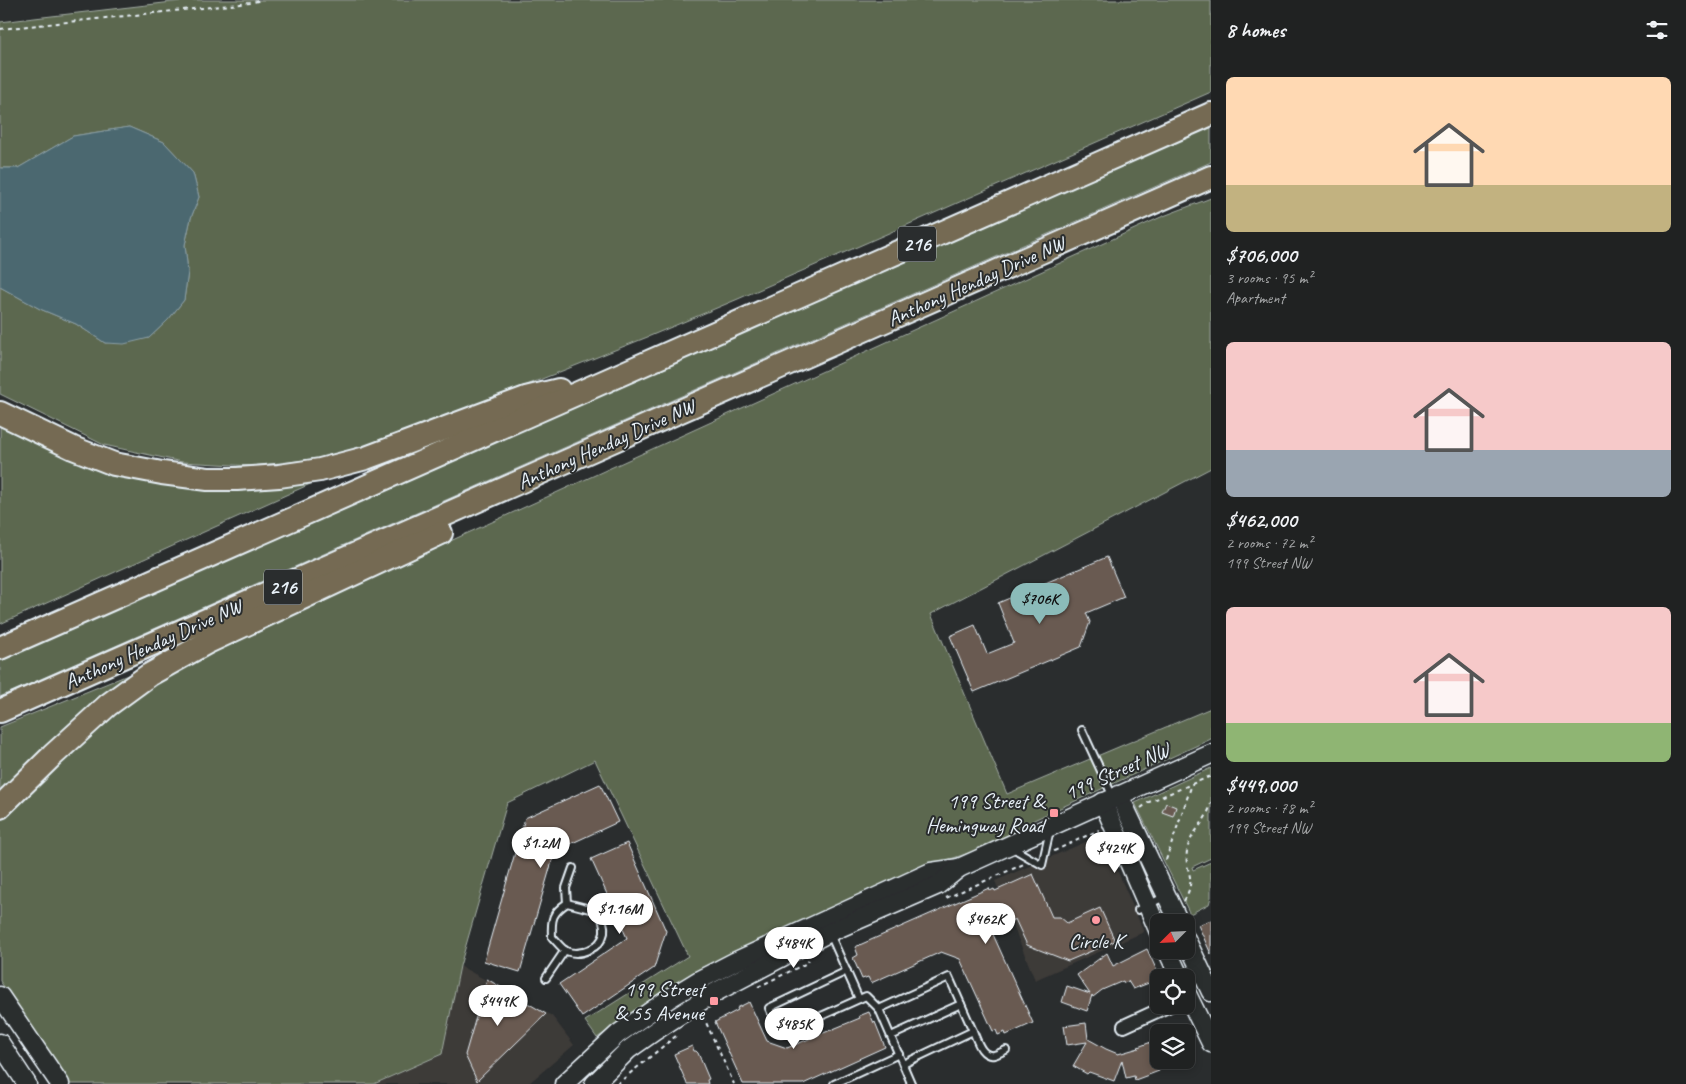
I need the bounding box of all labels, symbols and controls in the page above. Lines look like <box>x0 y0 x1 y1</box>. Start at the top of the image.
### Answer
icon: filters <box>1643 16 1671 44</box>
text: 8 homes <box>1226 17 1285 43</box>
icon: home <box>1404 110 1494 200</box>
road number: 216 <box>898 226 936 262</box>
street label: Anthony Henday Drive NW <box>883 229 1072 332</box>
text: $706,000 <box>1226 242 1297 268</box>
text: 3 rooms · 95 m² <box>1226 268 1312 288</box>
text: Apartment <box>1226 288 1285 308</box>
icon: home <box>1404 375 1494 465</box>
street label: Anthony Henday Drive NW <box>513 392 702 495</box>
text: $462,000 <box>1226 507 1297 533</box>
text: 2 rooms · 72 m² <box>1226 533 1312 553</box>
text: 199 Street NW <box>1226 553 1311 573</box>
road number: 216 <box>264 570 302 604</box>
pin: $706K <box>1005 582 1075 625</box>
text: $706K <box>1021 589 1059 609</box>
street label: Anthony Henday Drive NW <box>60 592 249 695</box>
icon: home <box>1404 640 1494 730</box>
street label: 199 Street NW <box>1061 736 1175 806</box>
text: $449,000 <box>1226 772 1296 798</box>
place label: 199 Street & Hemingway Road <box>926 788 1047 838</box>
text: 2 rooms · 78 m² <box>1226 798 1312 818</box>
marker: 199 Street & Hemingway Road <box>1048 807 1060 819</box>
text: 199 Street NW <box>1226 818 1311 838</box>
pin: $1.2M <box>506 826 576 869</box>
pin: $424K <box>1080 832 1150 874</box>
text: $1.2M <box>523 833 559 853</box>
text: $424K <box>1097 838 1133 858</box>
pin: $1.16M <box>579 892 661 935</box>
text: $1.16M <box>598 899 642 919</box>
pin: $462K <box>951 902 1021 945</box>
text: $462K <box>967 909 1005 929</box>
marker: Circle K <box>1090 914 1102 926</box>
north arrow <box>1150 914 1195 959</box>
map controls <box>1150 914 1195 1069</box>
pin: $484K <box>759 926 829 969</box>
place label: Circle K <box>1069 928 1128 954</box>
text: $484K <box>776 933 812 953</box>
button: locate <box>1150 969 1195 1014</box>
place label: 199 Street & 55 Avenue <box>615 976 707 1026</box>
pin: $449K <box>463 984 533 1027</box>
text: $449K <box>480 991 516 1011</box>
marker: 199 Street & 55 Avenue <box>708 995 720 1007</box>
pin: $485K <box>759 1008 829 1050</box>
text: $485K <box>776 1014 812 1034</box>
button: layers <box>1150 1024 1195 1069</box>

